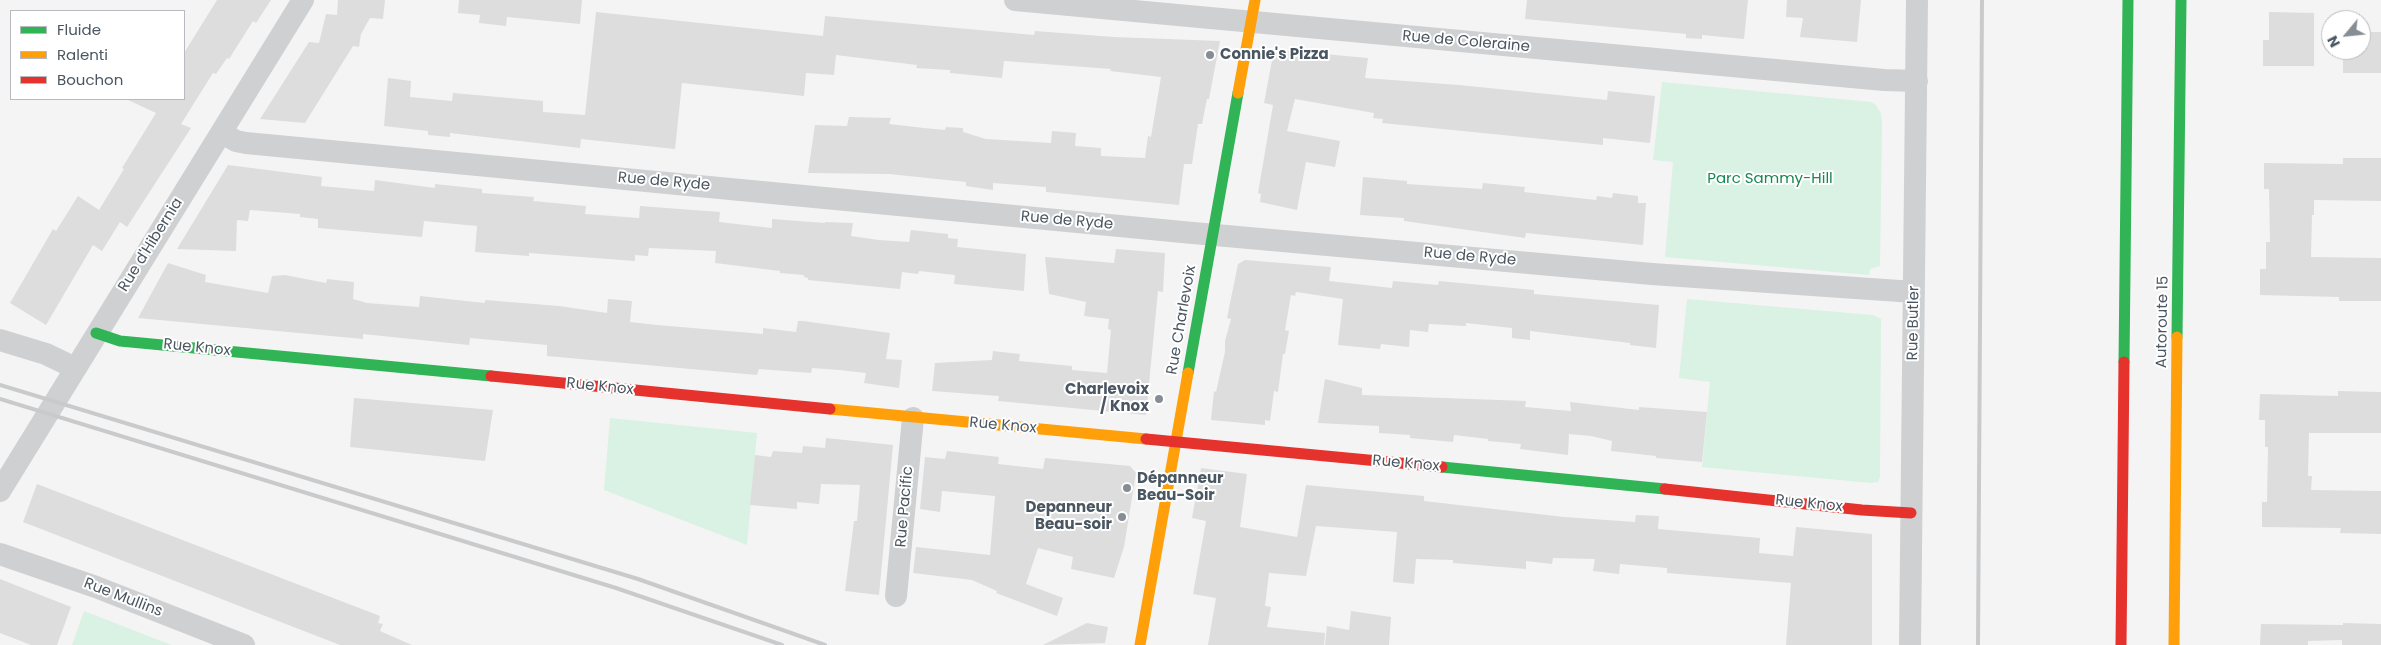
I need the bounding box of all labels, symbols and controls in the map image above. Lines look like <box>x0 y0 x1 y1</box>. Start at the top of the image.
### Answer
legend <box>10 10 185 100</box>
north arrow <box>2321 10 2371 60</box>
text: Fluide <box>57 19 101 40</box>
street label: Rue de Coleraine <box>1401 27 1531 57</box>
text: N <box>2322 32 2345 51</box>
text: Ralenti <box>57 44 108 65</box>
place label: Connie's Pizza <box>1220 46 1329 64</box>
marker: Connie's Pizza <box>1204 49 1216 61</box>
text: Bouchon <box>57 69 123 90</box>
street label: Rue de Ryde <box>617 169 711 195</box>
park label: Parc Sammy-Hill <box>1707 170 1833 188</box>
street label: Rue d'Hibernia <box>115 195 187 295</box>
street label: Rue de Ryde <box>1020 208 1114 234</box>
street label: Rue de Ryde <box>1423 244 1517 270</box>
street label: Rue Charlevoix <box>1164 264 1200 376</box>
street label: Autoroute 15 <box>2153 276 2173 368</box>
street label: Rue Butler <box>1904 285 1924 361</box>
street label: Rue Knox <box>163 336 231 360</box>
street label: Rue Knox <box>566 375 634 399</box>
place label: Charlevoix / Knox <box>1065 381 1149 416</box>
marker: Charlevoix / Knox <box>1153 393 1165 405</box>
street label: Rue Knox <box>969 414 1037 438</box>
street label: Rue Knox <box>1372 452 1440 476</box>
street label: Rue Pacific <box>892 466 918 548</box>
place label: Dépanneur Beau-Soir <box>1137 470 1224 505</box>
marker: Dépanneur Beau-Soir <box>1121 482 1133 494</box>
street label: Rue Knox <box>1775 492 1843 516</box>
place label: Depanneur Beau-soir <box>1025 499 1112 534</box>
marker: Depanneur Beau-soir <box>1116 511 1128 523</box>
street label: Rue Mullins <box>81 575 165 621</box>

